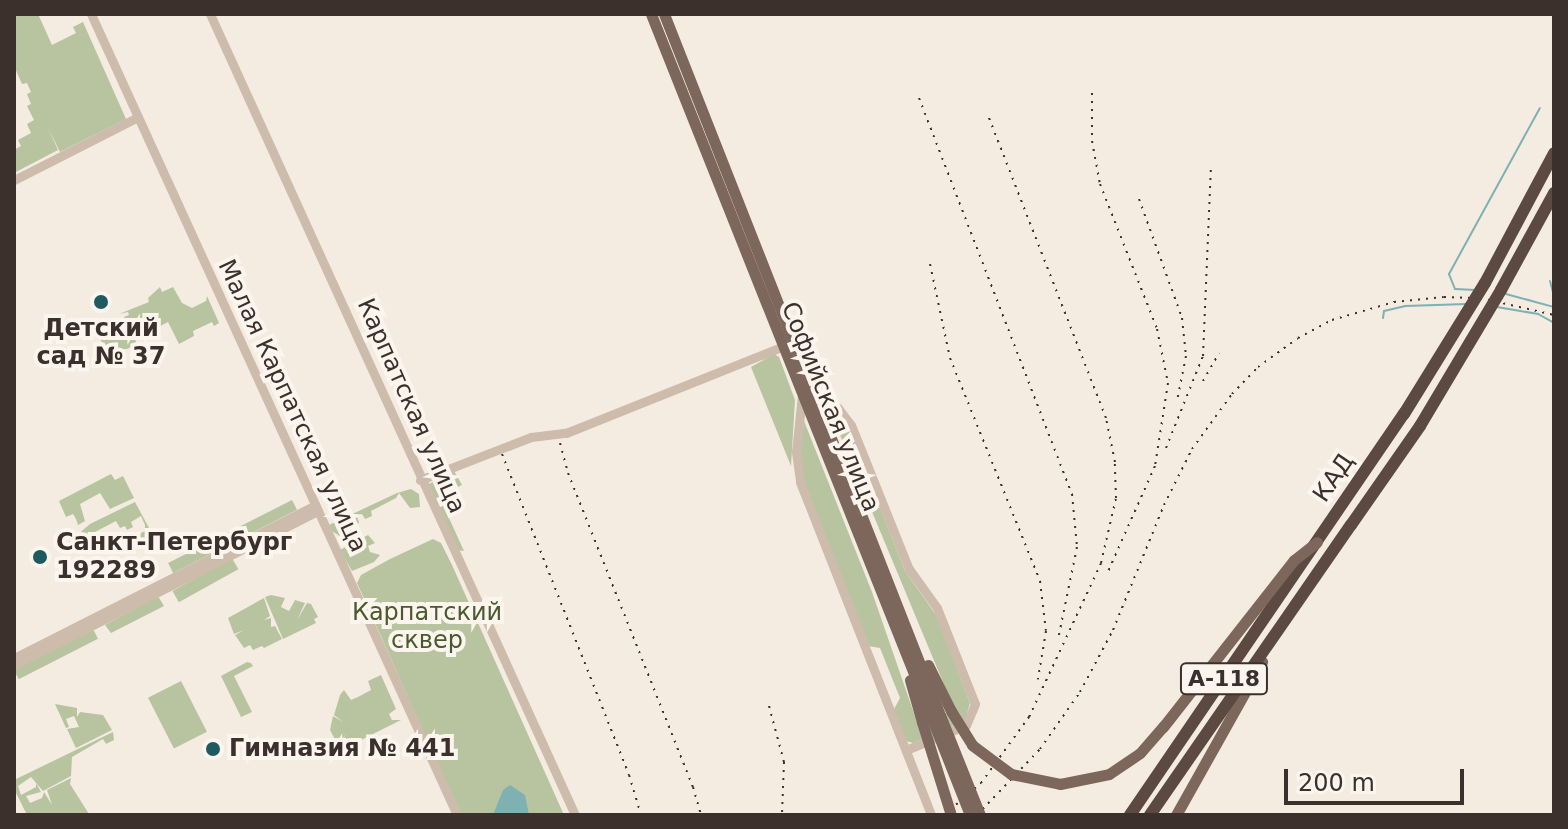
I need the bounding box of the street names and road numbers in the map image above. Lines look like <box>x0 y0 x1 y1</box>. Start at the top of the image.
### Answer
street label: Малая Карпатская улица <box>211 255 373 557</box>
street label: Карпатская улица <box>351 294 471 518</box>
street label: Софийская улица <box>775 298 885 516</box>
street label: КАД <box>1307 448 1361 508</box>
road number: А-118 <box>1178 661 1270 697</box>

